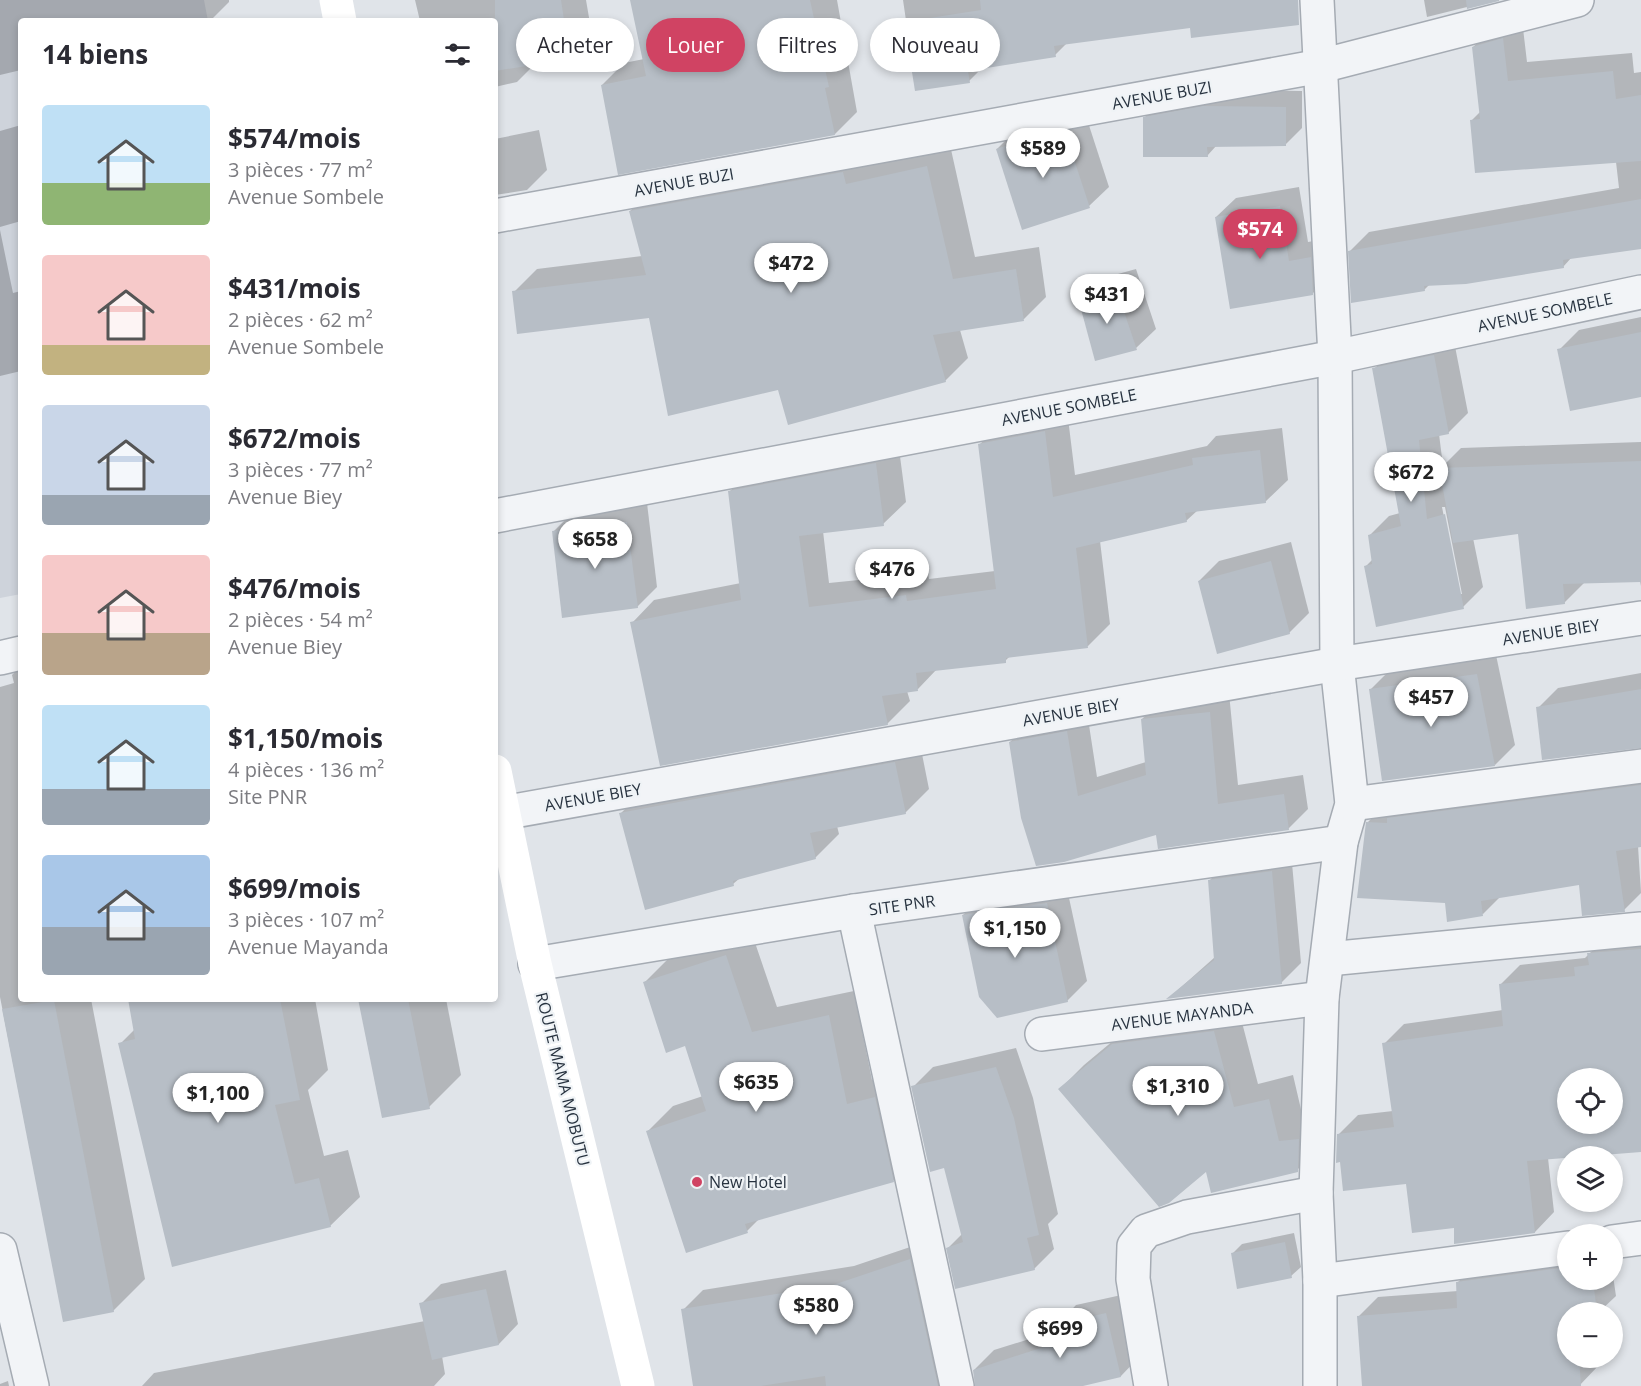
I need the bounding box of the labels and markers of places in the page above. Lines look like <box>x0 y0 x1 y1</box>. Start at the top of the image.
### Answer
pin: $589 <box>1007 128 1079 179</box>
pin: $574 <box>1224 209 1296 260</box>
pin: $472 <box>755 243 827 294</box>
pin: $431 <box>1071 274 1143 325</box>
pin: $672 <box>1375 452 1447 503</box>
pin: $658 <box>559 519 631 570</box>
pin: $476 <box>856 549 928 600</box>
pin: $457 <box>1395 677 1467 728</box>
pin: $1,150 <box>966 908 1064 959</box>
pin: $635 <box>720 1062 792 1113</box>
pin: $1,310 <box>1129 1066 1227 1117</box>
pin: $1,100 <box>169 1073 267 1124</box>
place label: New Hotel <box>709 1171 787 1193</box>
marker: New Hotel <box>690 1175 704 1189</box>
pin: $580 <box>780 1285 852 1336</box>
pin: $699 <box>1024 1308 1096 1359</box>

